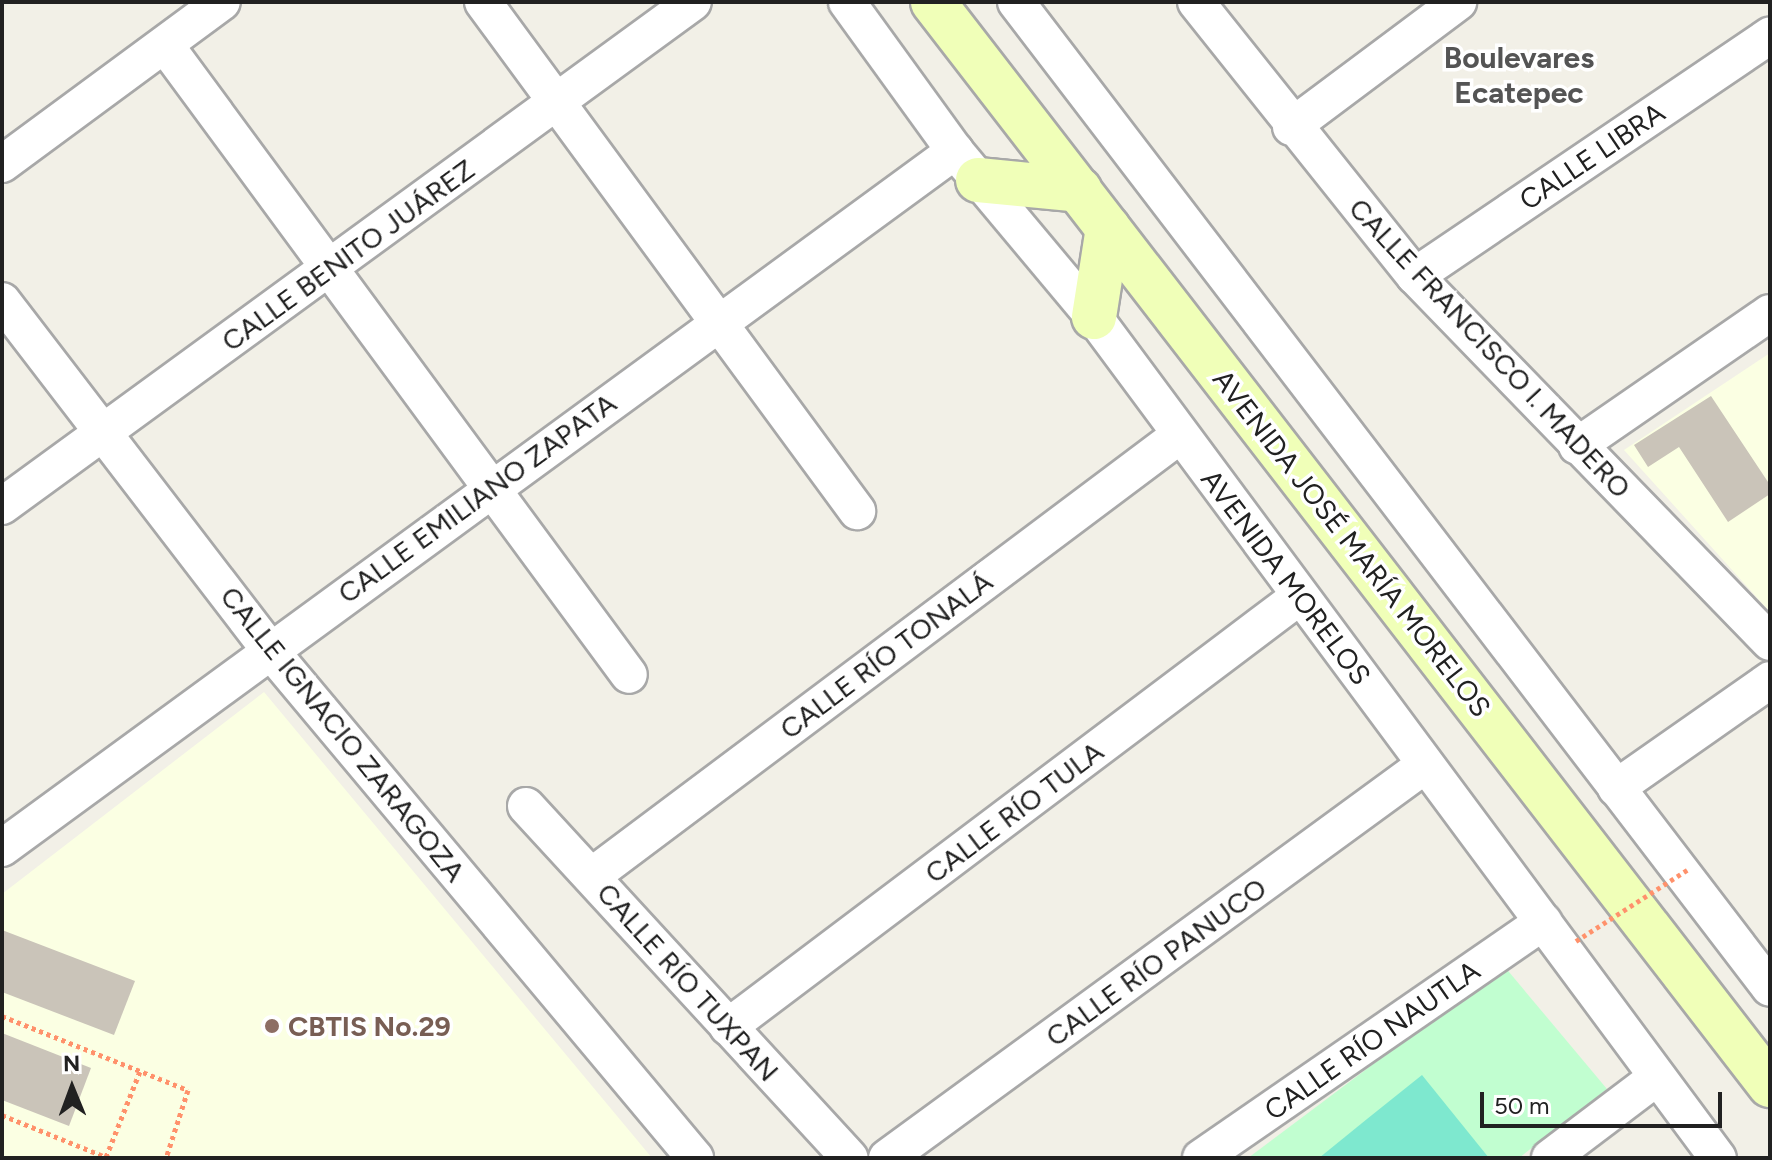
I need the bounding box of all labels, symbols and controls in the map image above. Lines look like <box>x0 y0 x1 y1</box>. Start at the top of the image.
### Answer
district label: Boulevares Ecatepec <box>1444 40 1594 110</box>
street label: CALLE LIBRA <box>1513 95 1671 217</box>
street label: CALLE BENITO JUÁREZ <box>215 152 481 358</box>
street label: CALLE FRANCISCO I. MADERO <box>1342 191 1638 505</box>
street label: AVENIDA JOSÉ MARÍA MORELOS <box>1206 363 1498 723</box>
street label: CALLE EMILIANO ZAPATA <box>332 386 622 610</box>
street label: AVENIDA MORELOS <box>1194 463 1378 691</box>
street label: CALLE RÍO TONALÁ <box>773 564 999 746</box>
street label: CALLE IGNACIO ZARAGOZA <box>214 580 472 888</box>
street label: CALLE RÍO TULA <box>918 734 1110 890</box>
street label: CALLE RÍO PANUCO <box>1039 871 1273 1053</box>
street label: CALLE RÍO TUXPAN <box>590 876 786 1088</box>
street label: CALLE RÍO NAUTLA <box>1258 953 1486 1127</box>
place label: CBTIS No.29 <box>288 1009 451 1043</box>
marker: CBTIS No.29 <box>263 1017 281 1035</box>
north arrow <box>32 1048 112 1128</box>
text: N <box>63 1050 80 1077</box>
scale bar <box>1484 1076 1726 1126</box>
text: 50 m <box>1494 1091 1550 1120</box>

